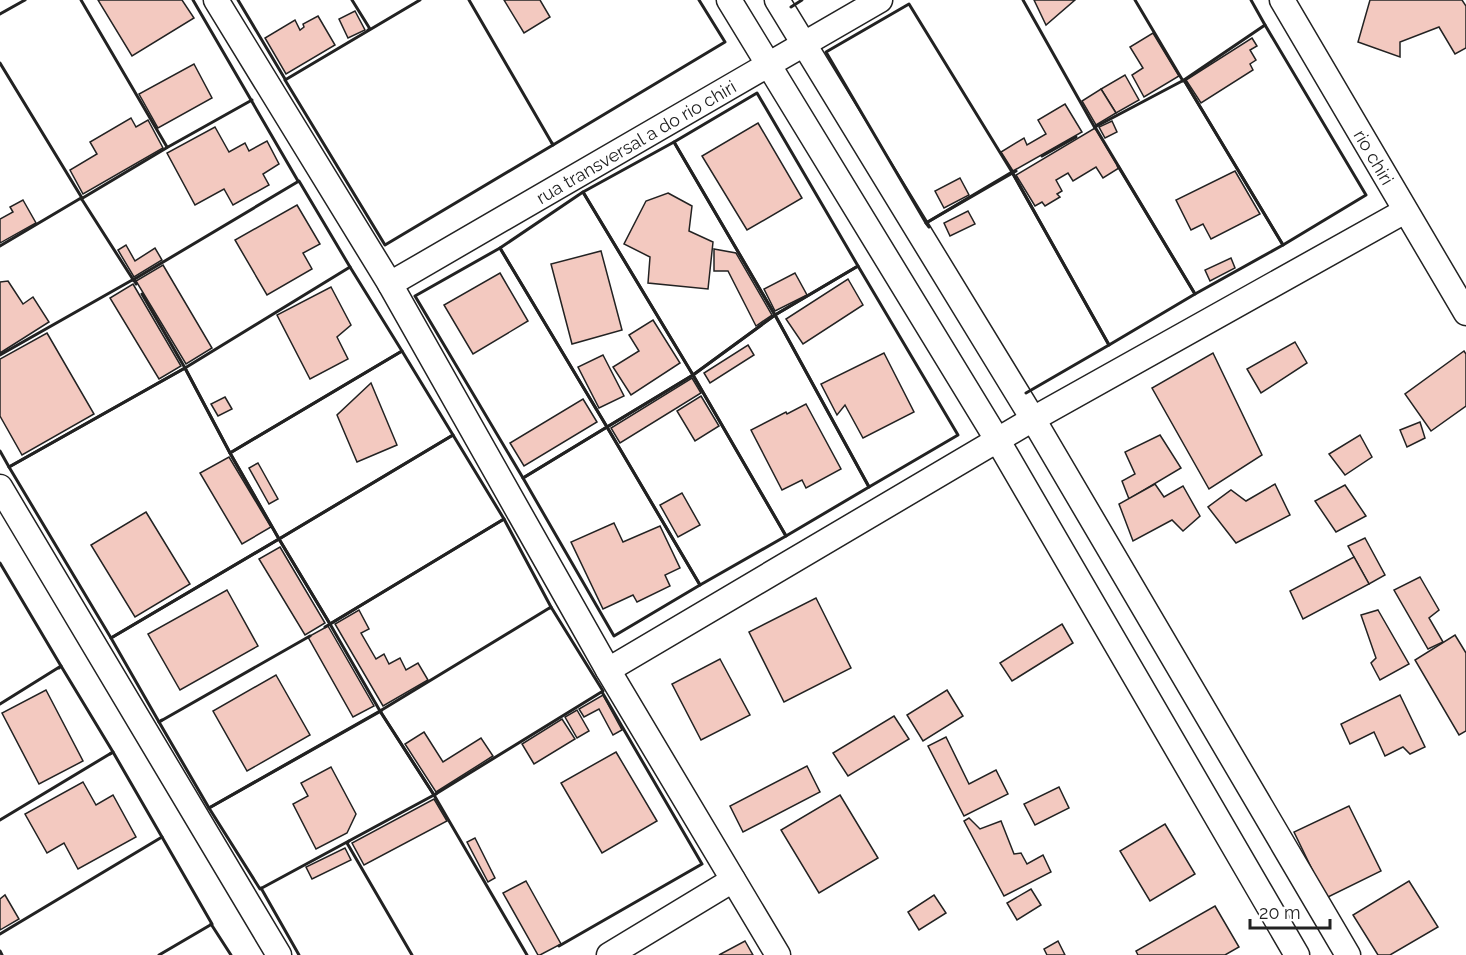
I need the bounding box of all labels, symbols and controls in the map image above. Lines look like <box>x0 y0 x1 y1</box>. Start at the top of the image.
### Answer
street label: rua transversal a do rio chiri <box>532 76 739 208</box>
street label: rio chiri <box>1350 126 1399 188</box>
scale bar <box>1250 892 1330 930</box>
text: 20 m <box>1259 902 1301 923</box>

